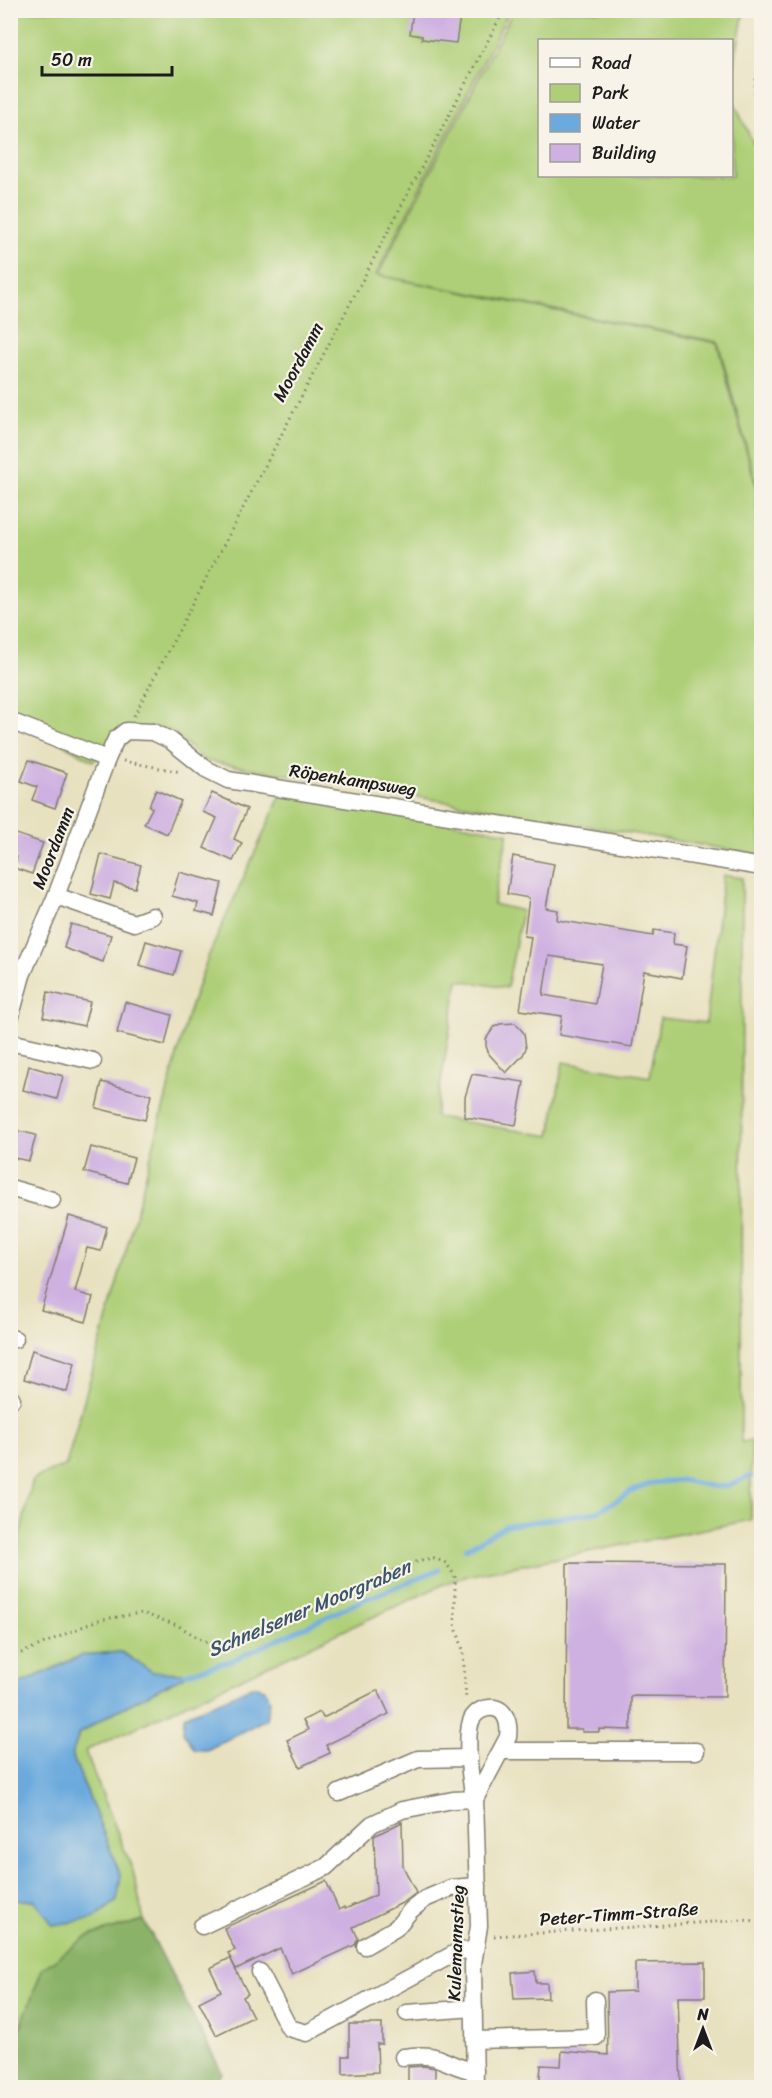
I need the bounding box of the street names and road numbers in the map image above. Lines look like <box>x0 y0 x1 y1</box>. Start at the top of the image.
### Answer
street label: Moordamm <box>264 316 333 408</box>
street label: Röpenkampsweg <box>287 754 419 806</box>
street label: Moordamm <box>23 802 84 894</box>
street label: Kulemannstieg <box>438 1884 474 2002</box>
street label: Peter-Timm-Straße <box>539 1892 699 1936</box>

